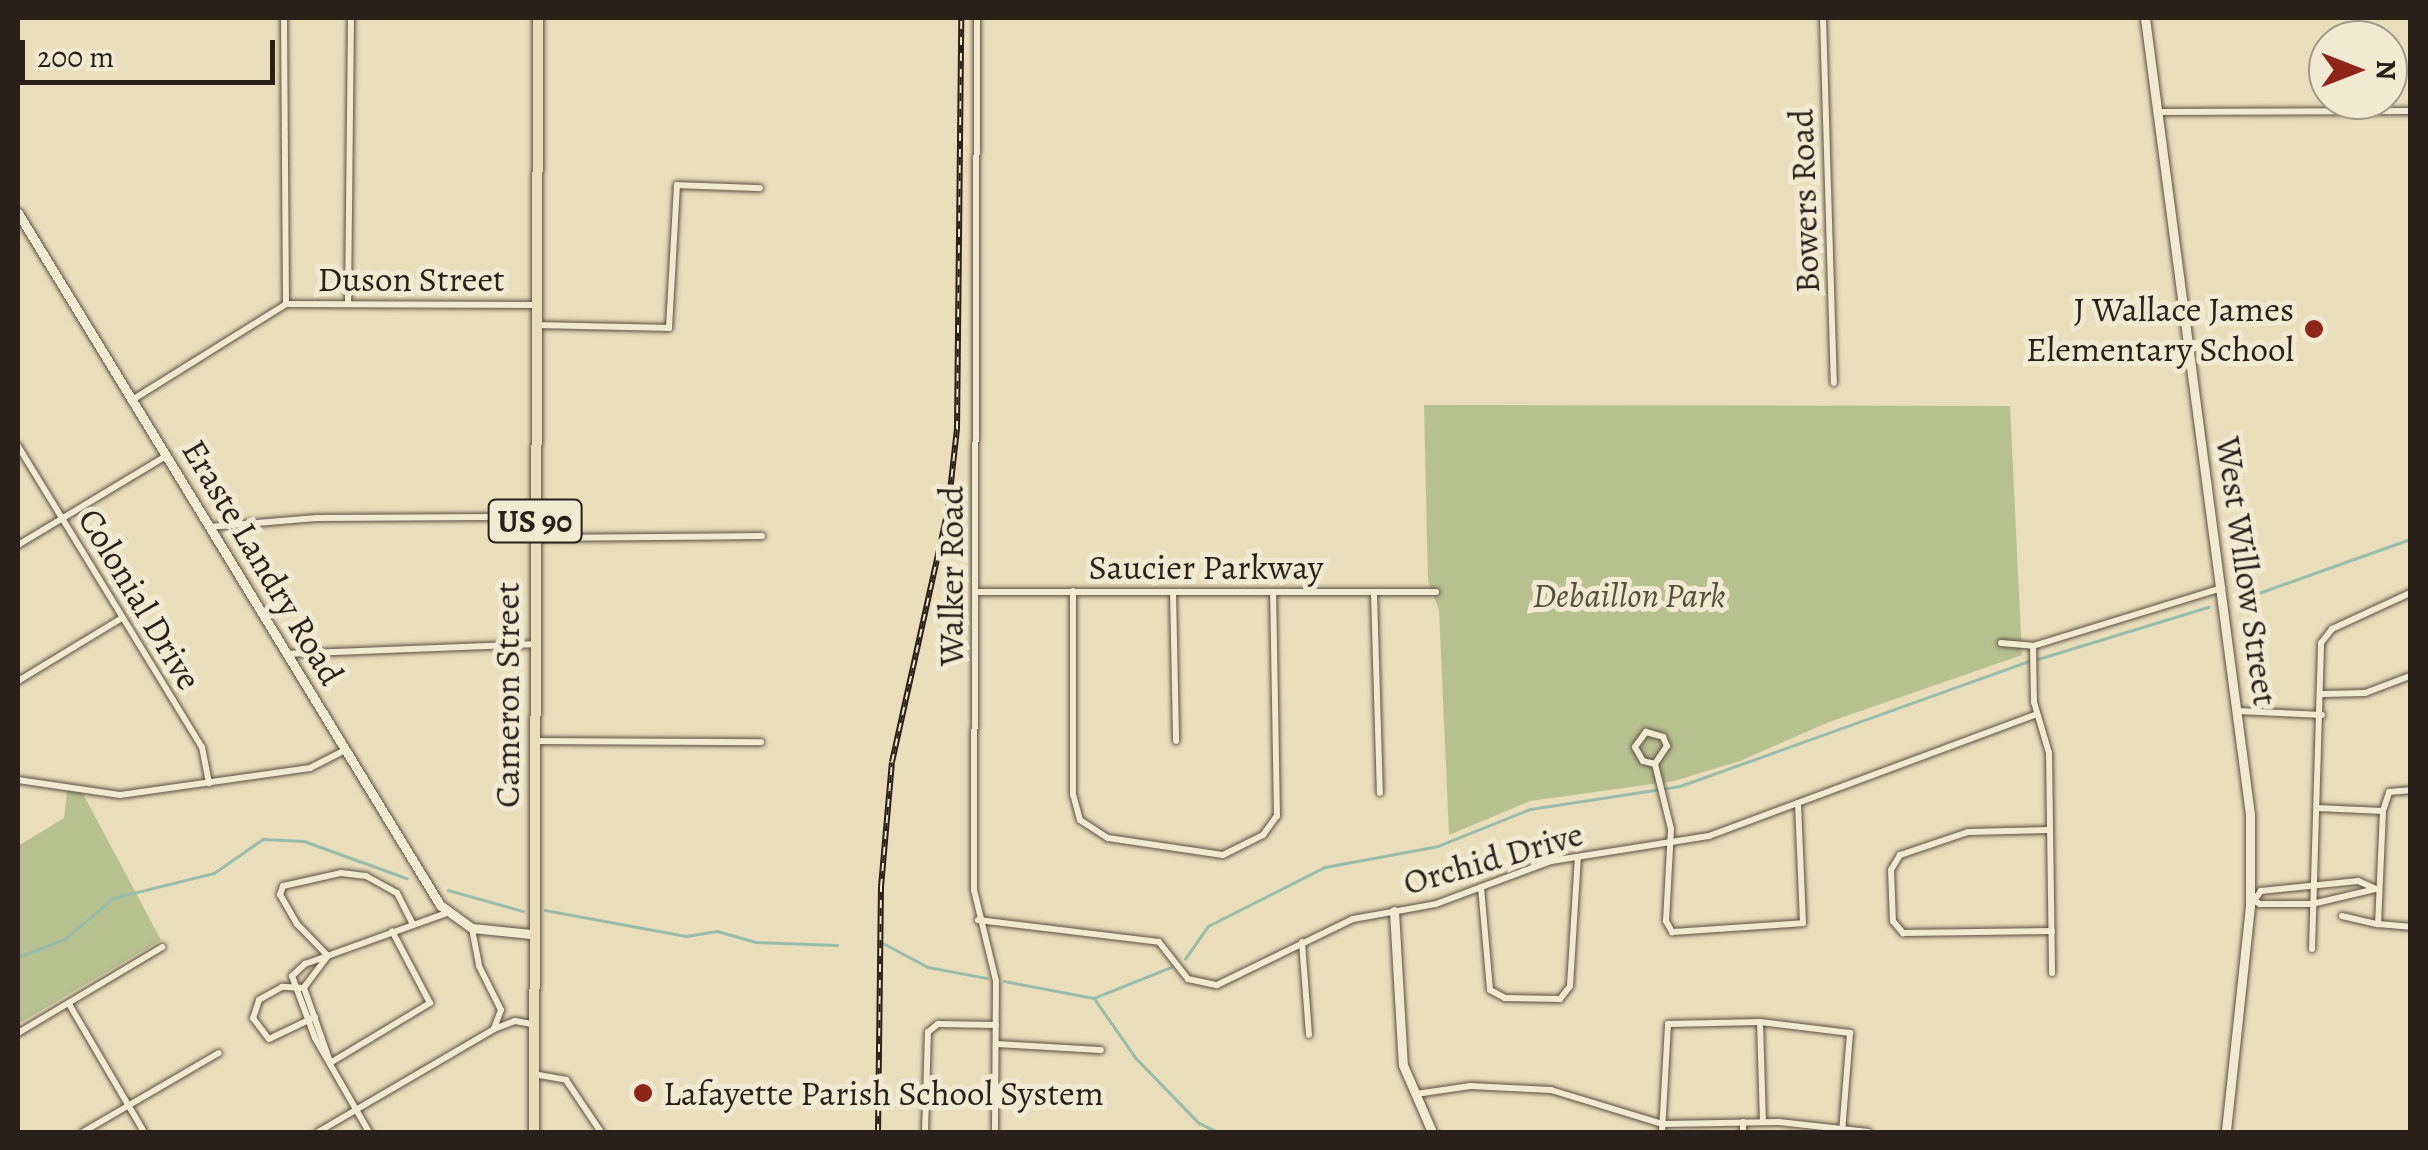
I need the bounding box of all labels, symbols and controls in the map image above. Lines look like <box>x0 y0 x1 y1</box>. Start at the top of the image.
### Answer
scale bar <box>25 20 280 82</box>
north arrow <box>2308 20 2408 120</box>
text: 200 m <box>37 37 114 77</box>
text: N <box>2367 60 2405 80</box>
street label: Bowers Road <box>1780 108 1828 294</box>
street label: Duson Street <box>317 258 505 300</box>
place label: J Wallace James Elementary School <box>2026 288 2294 370</box>
marker: J Wallace James Elementary School <box>2303 318 2325 340</box>
street label: Eraste Landry Road <box>173 432 353 692</box>
street label: West Willow Street <box>2207 434 2287 708</box>
street label: Walker Road <box>930 486 972 666</box>
road number: US 90 <box>488 494 582 548</box>
street label: Colonial Drive <box>69 501 211 697</box>
street label: Saucier Parkway <box>1089 546 1323 588</box>
park label: Debaillon Park <box>1532 574 1726 616</box>
street label: Cameron Street <box>486 582 528 808</box>
street label: Orchid Drive <box>1398 812 1588 904</box>
place label: Lafayette Parish School System <box>663 1072 1104 1114</box>
marker: Lafayette Parish School System <box>632 1082 654 1104</box>

